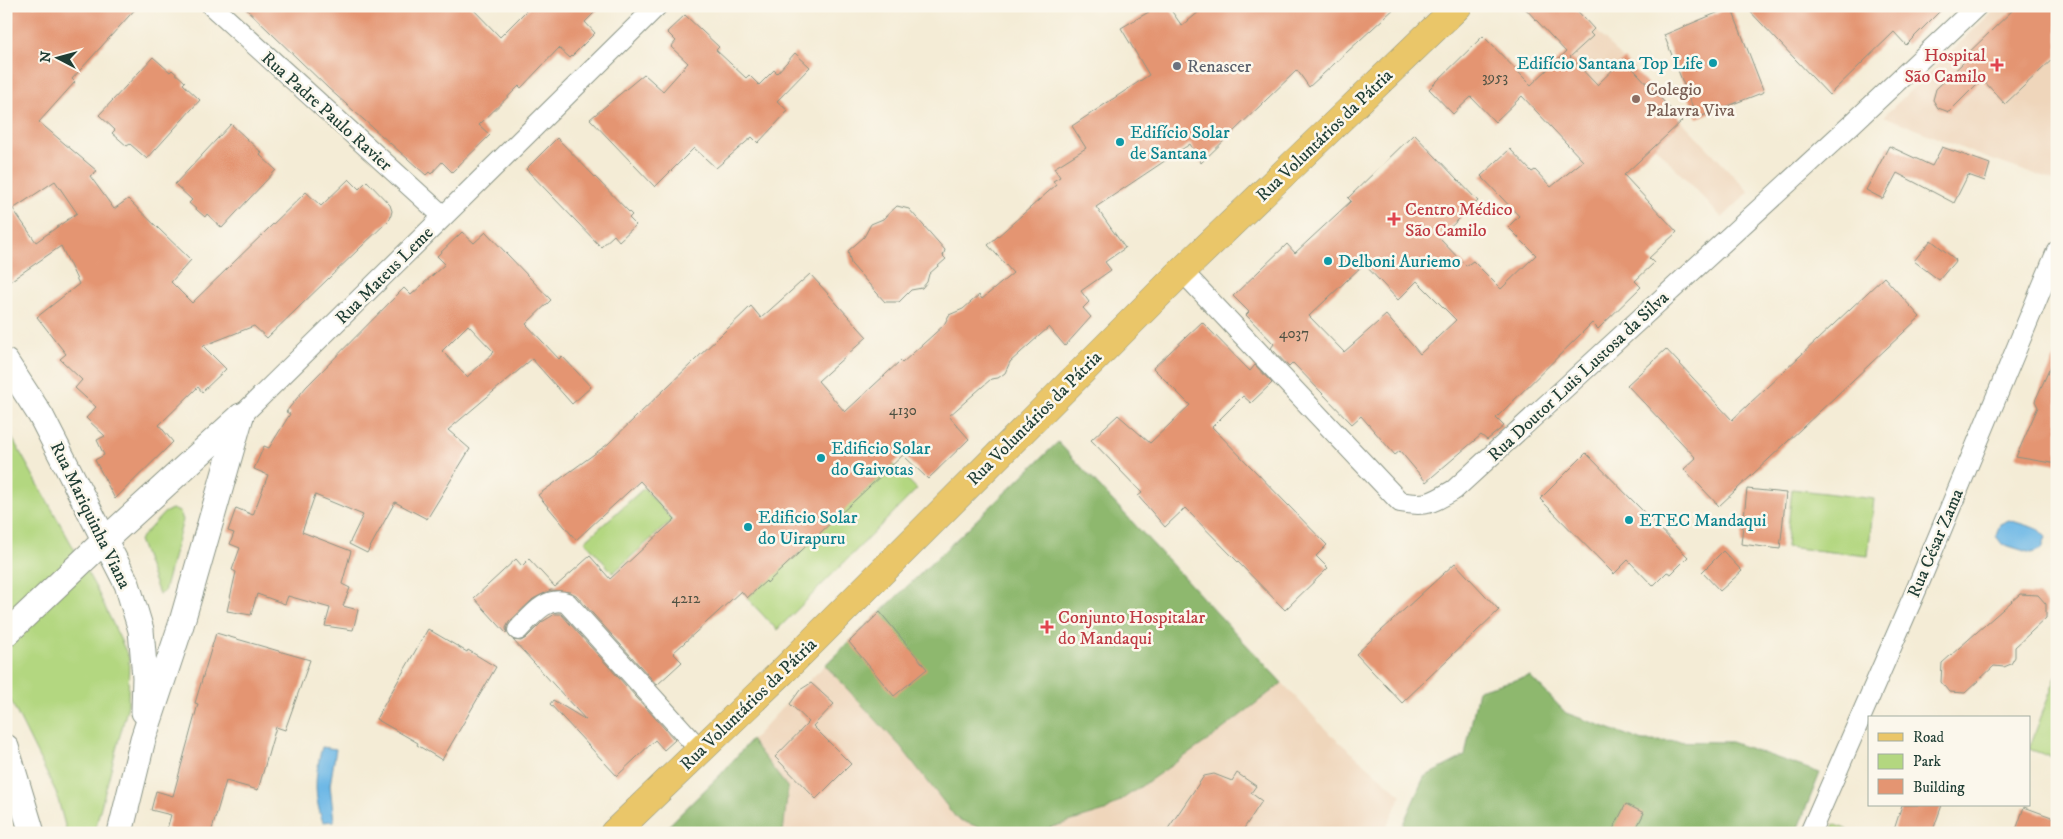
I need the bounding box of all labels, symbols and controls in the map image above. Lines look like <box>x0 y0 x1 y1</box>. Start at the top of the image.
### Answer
north arrow <box>32 32 82 82</box>
place label: Hospital São Camilo <box>1904 45 1987 88</box>
street label: Rua Padre Paulo Ravier <box>256 47 396 176</box>
text: N <box>37 50 56 63</box>
place label: Edifício Santana Top Life <box>1516 53 1703 75</box>
place label: Renascer <box>1187 56 1252 78</box>
marker: Edifício Santana Top Life <box>1707 57 1719 69</box>
marker: Hospital São Camilo <box>1990 58 2004 72</box>
marker: Renascer <box>1171 60 1183 72</box>
street label: Rua Voluntários da Pátria <box>1252 65 1398 207</box>
house number: 3953 <box>1482 68 1508 87</box>
place label: Colegio Palavra Viva <box>1646 79 1735 122</box>
marker: Colegio Palavra Viva <box>1630 93 1642 105</box>
place label: Edifício Solar de Santana <box>1130 122 1230 165</box>
marker: Edifício Solar de Santana <box>1114 136 1126 148</box>
place label: Centro Médico São Camilo <box>1405 199 1513 242</box>
marker: Centro Médico São Camilo <box>1387 212 1401 226</box>
street label: Rua Mateus Leme <box>331 222 438 329</box>
place label: Delboni Auriemo <box>1338 251 1461 273</box>
marker: Delboni Auriemo <box>1322 255 1334 267</box>
street label: Rua Doutor Luis Lustosa da Silva <box>1484 287 1674 466</box>
house number: 4037 <box>1279 324 1309 343</box>
street label: Rua Voluntários da Pátria <box>963 347 1107 491</box>
house number: 4130 <box>889 401 917 420</box>
street label: Rua Mariquinha Viana <box>45 438 135 593</box>
place label: Edificio Solar do Gaivotas <box>831 438 931 481</box>
marker: Edificio Solar do Gaivotas <box>815 452 827 464</box>
street label: Rua César Zama <box>1903 485 1969 601</box>
place label: Edificio Solar do Uirapuru <box>758 507 858 550</box>
place label: ETEC Mandaqui <box>1639 510 1766 532</box>
marker: ETEC Mandaqui <box>1623 514 1635 526</box>
marker: Edificio Solar do Uirapuru <box>742 521 754 533</box>
house number: 4212 <box>672 589 701 608</box>
place label: Conjunto Hospitalar do Mandaqui <box>1058 607 1206 650</box>
marker: Conjunto Hospitalar do Mandaqui <box>1040 620 1054 634</box>
street label: Rua Voluntários da Pátria <box>676 634 822 776</box>
legend <box>1868 716 2030 806</box>
text: Road <box>1913 728 1945 747</box>
text: Park <box>1913 752 1942 771</box>
text: Building <box>1913 778 1965 797</box>

